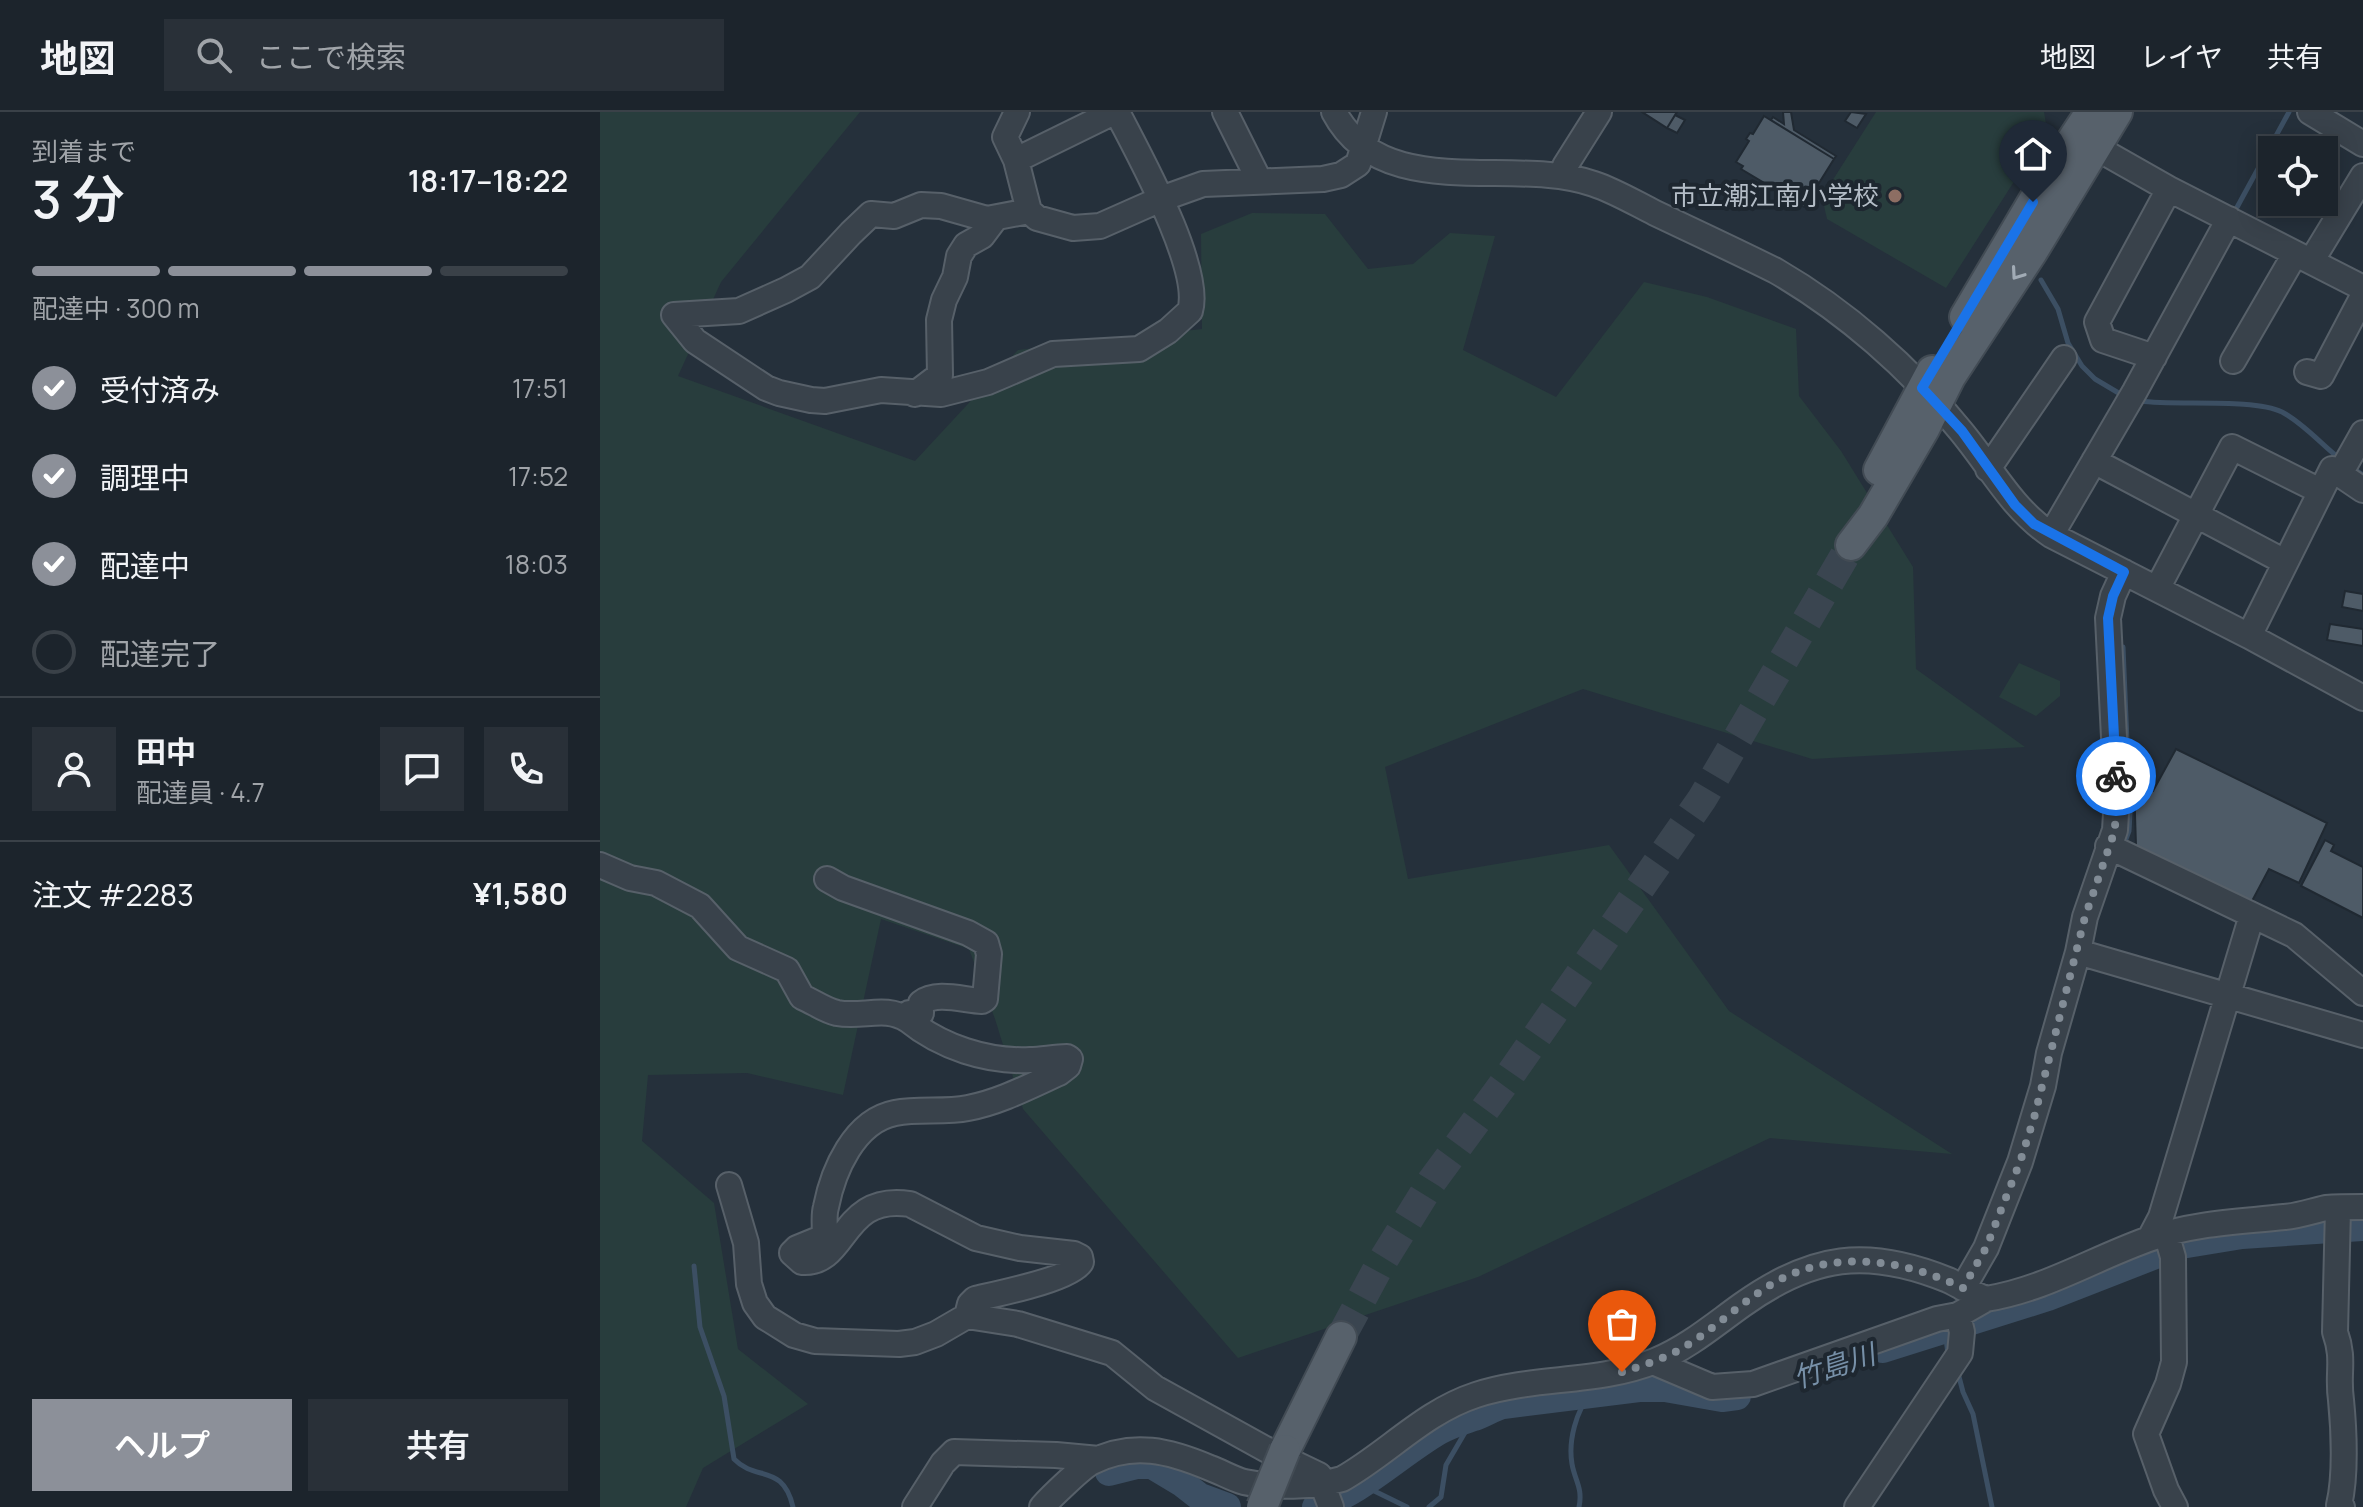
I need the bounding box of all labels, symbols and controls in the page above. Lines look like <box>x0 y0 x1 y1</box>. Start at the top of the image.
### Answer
search box <box>164 19 724 91</box>
text: 地図 <box>40 31 116 83</box>
icon: search <box>192 33 236 77</box>
text: ここで検索 <box>256 36 406 77</box>
text: 地図 <box>2040 37 2096 75</box>
text: レイヤ <box>2140 37 2223 75</box>
text: 共有 <box>2267 37 2323 75</box>
pin <box>1999 120 2067 202</box>
icon: home <box>2011 132 2055 176</box>
text: 到着まで <box>32 133 136 169</box>
map controls <box>2258 136 2338 216</box>
button: locate <box>2258 136 2338 216</box>
text: 18:17–18:22 <box>408 160 568 201</box>
text: 3 分 <box>32 163 124 234</box>
place label: 市立潮江南小学校 <box>1671 177 1879 213</box>
marker: 市立潮江南小学校 <box>1886 187 1904 205</box>
one-way arrow <box>2012 265 2027 279</box>
text: 配達中 · 300 m <box>32 290 200 326</box>
icon: check <box>32 366 76 410</box>
text: 受付済み <box>100 369 220 410</box>
text: 17:51 <box>512 370 568 406</box>
icon: check <box>32 454 76 498</box>
text: 調理中 <box>100 457 190 498</box>
text: 17:52 <box>508 458 568 494</box>
icon: check <box>32 542 76 586</box>
text: 配達中 <box>100 545 190 586</box>
text: 18:03 <box>505 546 568 582</box>
text: 配達完了 <box>100 633 220 674</box>
button: person <box>32 727 116 811</box>
button: chat <box>380 727 464 811</box>
button: phone <box>484 727 568 811</box>
text: 田中 <box>136 731 196 772</box>
courier <box>2076 736 2156 816</box>
icon: bike <box>2094 754 2138 798</box>
text: 配達員 · 4.7 <box>136 774 265 810</box>
text: ¥1,580 <box>473 873 568 914</box>
text: 注文 #2283 <box>32 874 194 915</box>
pin <box>1588 1290 1656 1372</box>
icon: bag <box>1600 1302 1644 1346</box>
water label: 竹島川 <box>1788 1333 1882 1396</box>
button: ヘルプ <box>32 1399 292 1491</box>
button: 共有 <box>308 1399 568 1491</box>

